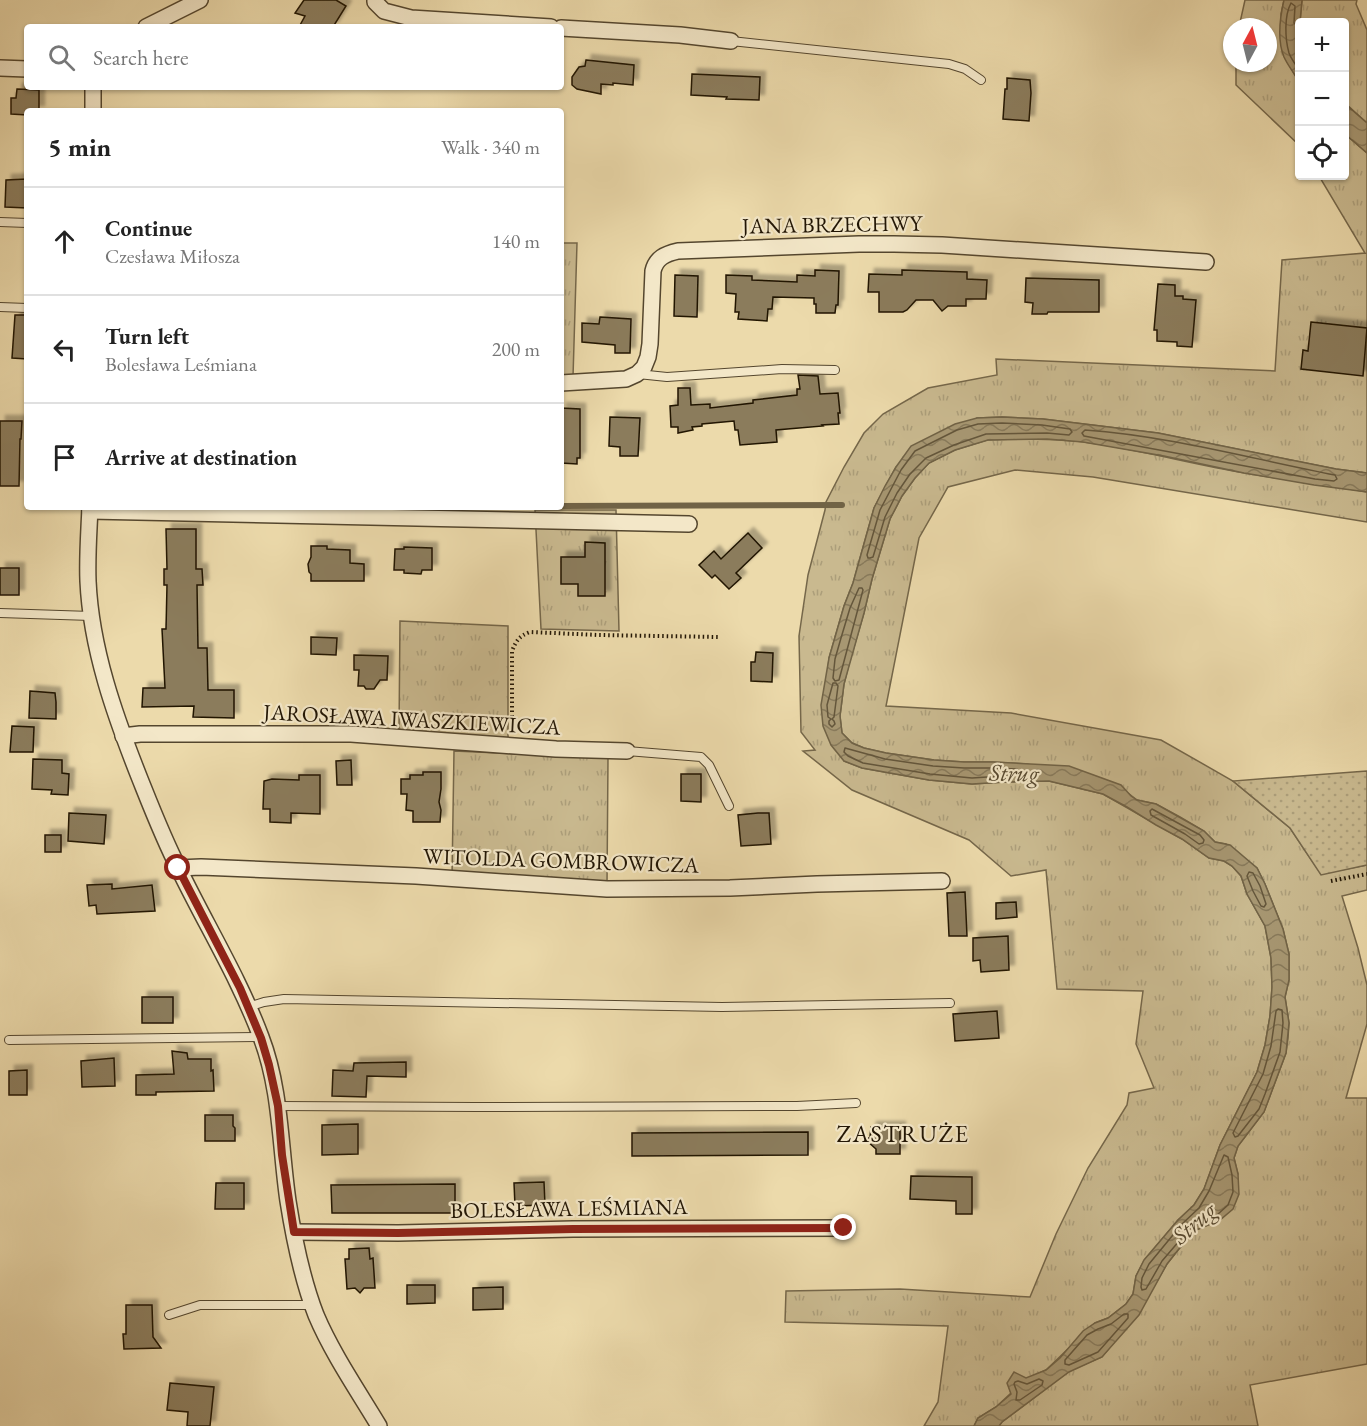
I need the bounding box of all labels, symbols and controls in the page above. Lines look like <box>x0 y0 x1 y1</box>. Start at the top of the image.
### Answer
north arrow <box>1223 18 1277 72</box>
map controls <box>1295 18 1349 180</box>
button: + <box>1295 18 1349 72</box>
search box <box>24 24 564 90</box>
icon: search <box>45 41 78 74</box>
text: Search here <box>93 43 188 72</box>
button: − <box>1295 72 1349 126</box>
button: locate <box>1295 126 1349 180</box>
text: 5 min <box>48 130 111 164</box>
text: Walk · 340 m <box>441 134 540 160</box>
street label: JANA BRZECHWY <box>740 208 924 241</box>
text: Continue <box>105 214 192 243</box>
icon: ahead <box>48 225 81 258</box>
text: 140 m <box>492 228 540 254</box>
text: Czesława Miłosza <box>105 243 240 269</box>
text: Turn left <box>105 322 189 351</box>
icon: left <box>48 333 81 366</box>
text: 200 m <box>492 336 540 362</box>
text: Bolesława Leśmiana <box>105 351 257 377</box>
icon: arrive <box>48 441 81 474</box>
text: Arrive at destination <box>105 443 297 472</box>
street label: JAROSŁAWA IWASZKIEWICZA <box>261 697 562 742</box>
water label: Strug <box>988 757 1040 788</box>
street label: WITOLDA GOMBROWICZA <box>422 841 700 880</box>
route start <box>164 854 190 880</box>
district label: ZASTRUŻE <box>836 1118 970 1149</box>
street label: BOLESŁAWA LEŚMIANA <box>450 1192 689 1225</box>
water label: Strug <box>1164 1194 1223 1251</box>
route end <box>830 1214 856 1240</box>

